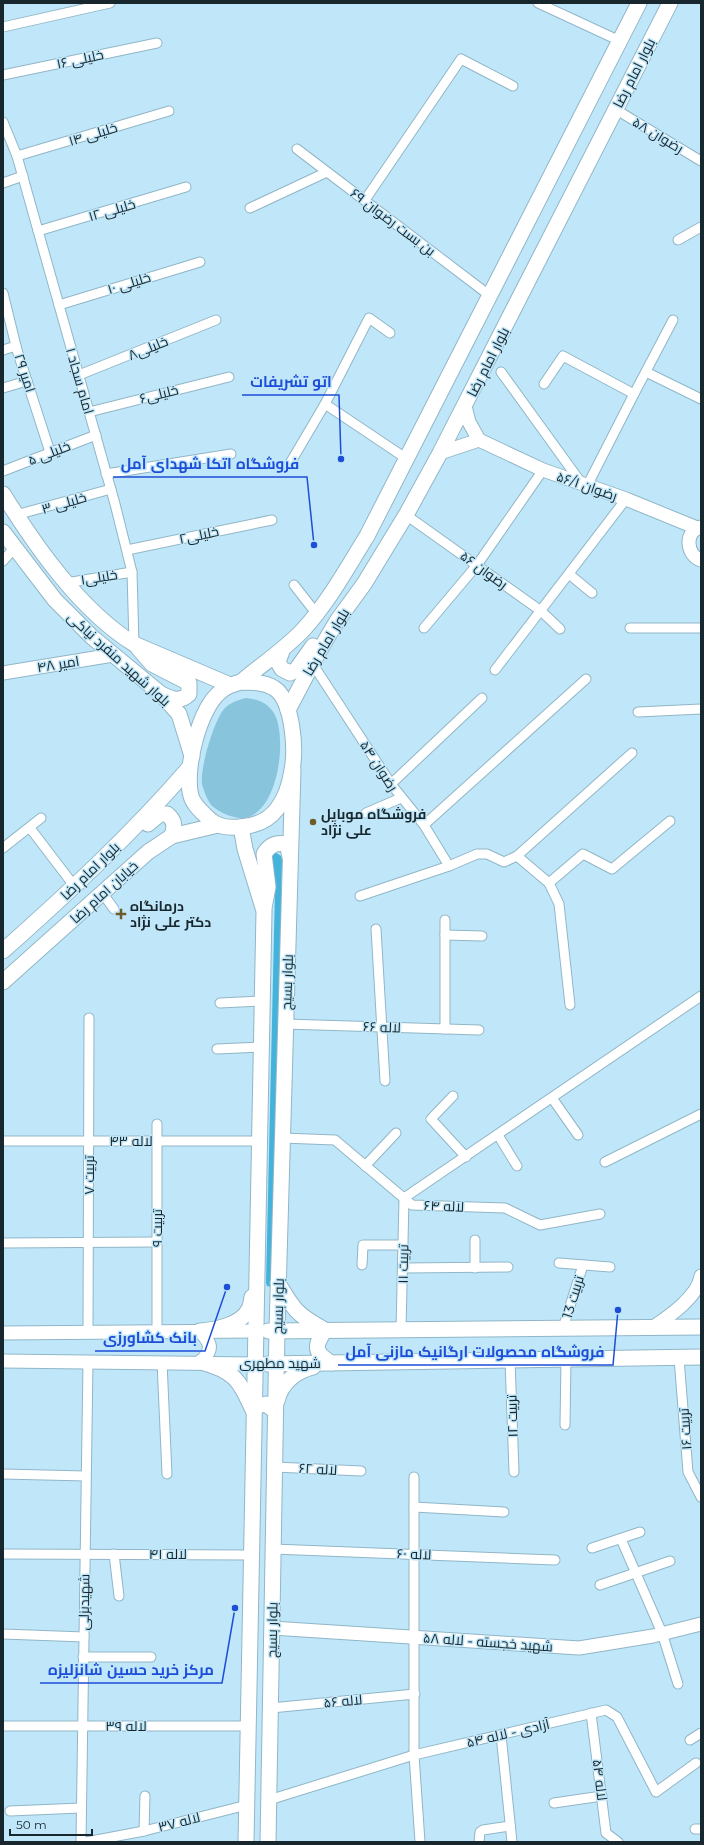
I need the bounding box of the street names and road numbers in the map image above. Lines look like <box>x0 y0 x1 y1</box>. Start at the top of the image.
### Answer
street label: بلوار امام رضا <box>609 35 660 111</box>
street label: خلیلی ۱۶ <box>55 45 105 73</box>
street label: رضوان ۵۸ <box>629 113 687 157</box>
street label: خلیلی ۱۴ <box>66 118 120 150</box>
street label: بن بست رضوان ۶۹ <box>347 184 439 260</box>
street label: خلیلی ۱۲ <box>86 195 138 225</box>
street label: خلیلی ۱۰ <box>105 268 153 298</box>
street label: بلوار امام رضا <box>463 324 514 400</box>
street label: خلیلی۸ <box>125 332 171 364</box>
street label: امام سجاد ۱ <box>61 346 98 417</box>
street label: امیر ۲۹ <box>10 351 40 395</box>
street label: خلیلی۶ <box>138 380 180 408</box>
street label: خلیلی ۵ <box>25 437 73 469</box>
street label: رضوان ۵۶/۱ <box>554 467 620 505</box>
street label: خلیلی ۳ <box>39 488 89 518</box>
street label: خلیلی۲ <box>177 522 221 548</box>
street label: رضوان ۵۶ <box>457 547 511 593</box>
street label: خلیلی۱ <box>79 565 119 589</box>
street label: بلوار امام رضا <box>299 605 354 680</box>
street label: بلوار شهید منفرد نیاکی <box>64 608 174 710</box>
street label: امیر ۴۸ <box>35 652 81 676</box>
street label: رضوان ۵۴ <box>356 737 402 795</box>
street label: بلوار امام رضا <box>56 838 124 905</box>
street label: خیابان امام رضا <box>66 857 142 928</box>
street label: بلوار بسیج <box>277 954 297 1010</box>
street label: لاله ۶۶ <box>363 1017 401 1037</box>
street label: لاله ۴۳ <box>109 1132 153 1150</box>
street label: تربیت ۷ <box>80 1155 98 1195</box>
street label: لاله ۶۴ <box>423 1196 465 1216</box>
street label: تربیت ۹ <box>148 1209 166 1247</box>
street label: تربیت ۱۱ <box>394 1244 412 1284</box>
street label: تربیت 13 <box>558 1273 588 1321</box>
street label: بلوار بسیج <box>268 1278 288 1334</box>
street label: شهید مطهری <box>239 1354 321 1372</box>
street label: تربیت ۱۲ <box>502 1394 522 1438</box>
street label: تربیت ۱۶ <box>675 1407 695 1451</box>
street label: لاله ۶۲ <box>298 1459 338 1479</box>
street label: لاله ۶۰ <box>396 1544 432 1564</box>
street label: لاله ۴۱ <box>149 1545 187 1563</box>
street label: شهیدبزلی <box>75 1574 93 1630</box>
street label: بلوار بسیج <box>263 1602 281 1658</box>
street label: شهید خجسته - لاله ۵۸ <box>422 1628 554 1656</box>
street label: لاله ۵۶ <box>323 1690 363 1712</box>
street label: آزادی - لاله ۵۴ <box>465 1715 552 1751</box>
street label: لاله ۳۹ <box>105 1717 147 1735</box>
street label: لاله ۵۴ <box>589 1758 611 1802</box>
street label: لاله ۳۷ <box>156 1808 202 1836</box>

